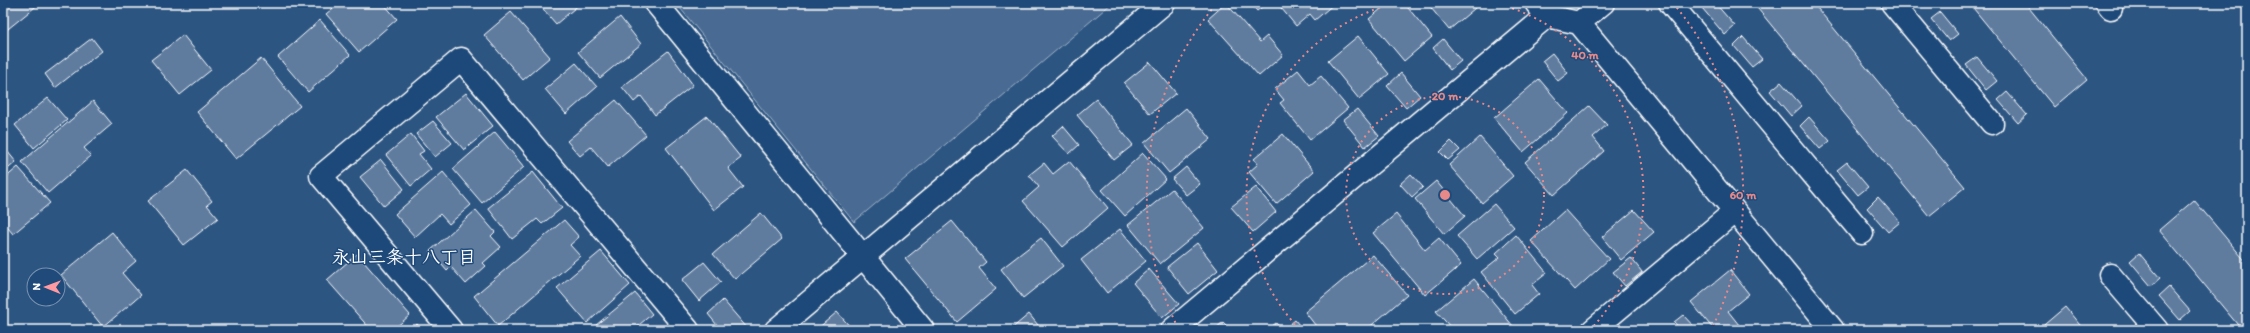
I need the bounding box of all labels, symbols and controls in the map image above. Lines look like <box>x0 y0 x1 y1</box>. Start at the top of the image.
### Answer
text: 40 m <box>1571 48 1600 62</box>
text: 20 m <box>1432 89 1459 103</box>
centre of rings <box>1438 188 1452 202</box>
text: 60 m <box>1730 188 1757 202</box>
district label: 永山三条十八丁目 <box>332 246 476 268</box>
north arrow <box>26 267 66 307</box>
text: N <box>30 283 43 291</box>

